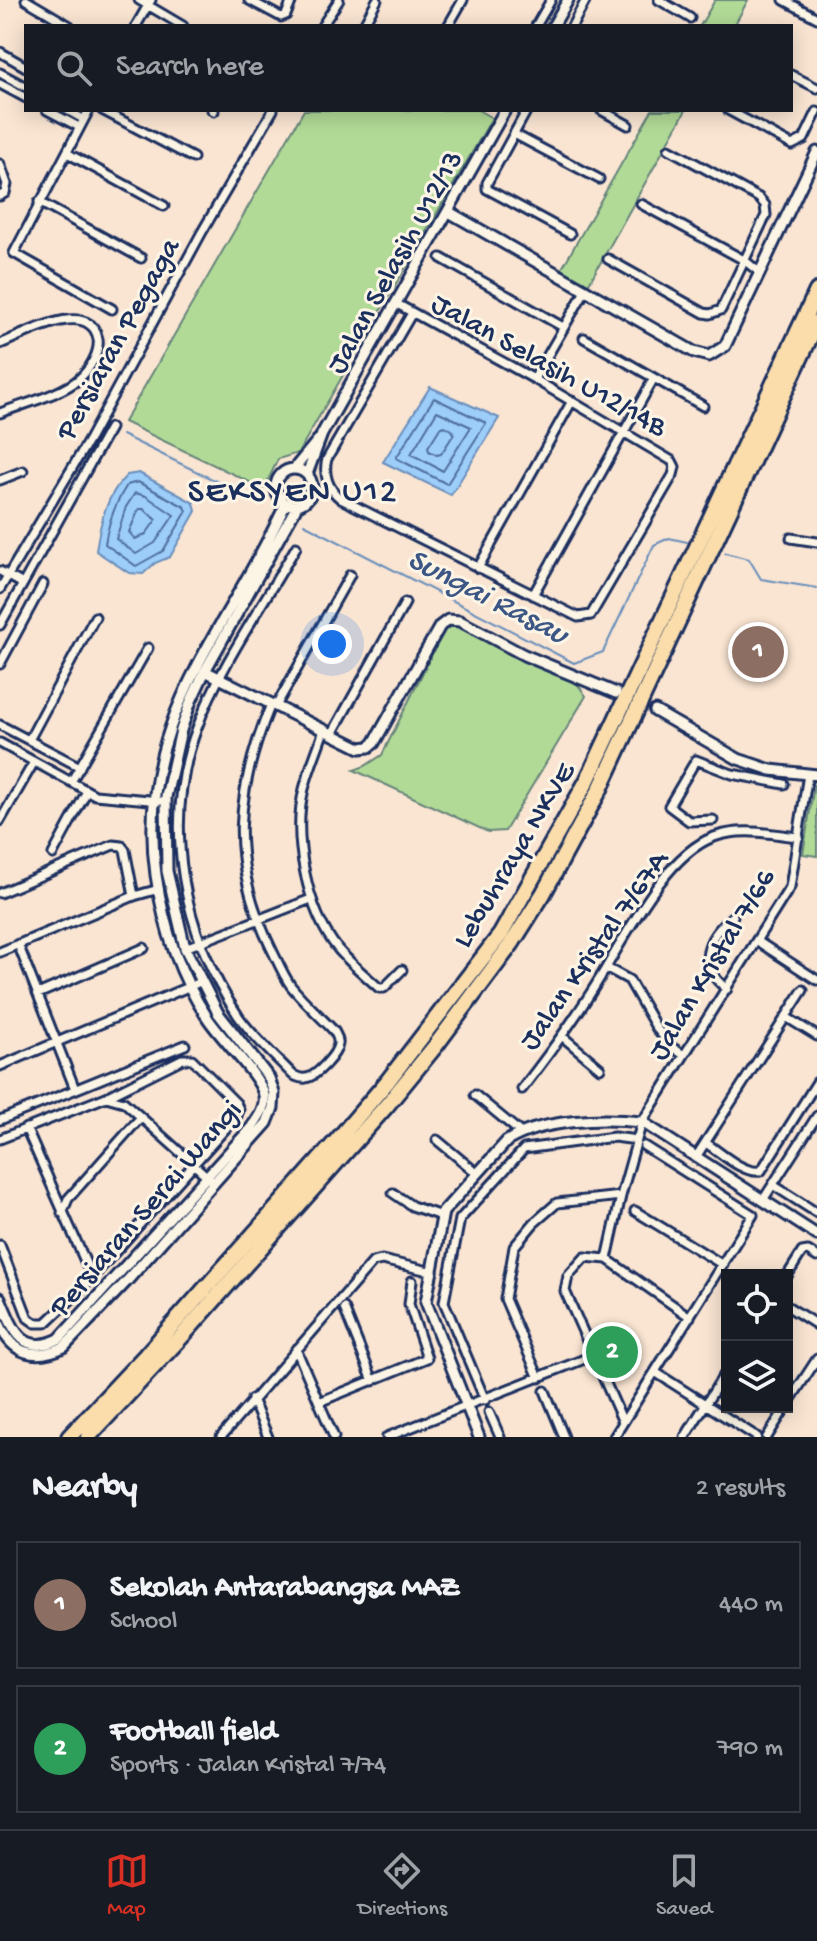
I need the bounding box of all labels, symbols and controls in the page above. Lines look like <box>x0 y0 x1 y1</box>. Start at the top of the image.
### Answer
search box <box>24 24 793 112</box>
icon: search <box>52 46 96 90</box>
text: Search here <box>116 51 264 86</box>
street label: Jalan Selasih U12/13 <box>321 146 473 381</box>
street label: Persiaran Pegaga <box>50 232 190 448</box>
street label: Jalan Selasih U12/14B <box>424 288 672 446</box>
district label: SEKSYEN U12 <box>188 474 398 514</box>
water label: Sungai Rasau <box>400 542 576 656</box>
pin: 1 <box>732 622 784 682</box>
your location <box>312 624 352 664</box>
street label: Lebuhraya NKVE <box>447 756 586 955</box>
street label: Jalan Kristal 7/67A <box>514 844 678 1058</box>
street label: Jalan Kristal 7/66 <box>643 862 785 1068</box>
street label: Persiaran Serai Wangi <box>43 1094 251 1326</box>
map controls <box>721 1269 793 1413</box>
button: locate <box>721 1269 793 1341</box>
pin: 2 <box>586 1322 638 1382</box>
button: layers <box>721 1341 793 1413</box>
text: Nearby <box>32 1469 137 1509</box>
text: 2 results <box>696 1474 785 1505</box>
text: Sekolah Antarabangsa MAZ <box>110 1572 459 1607</box>
text: 1 <box>55 1590 65 1621</box>
text: 440 m <box>719 1590 783 1621</box>
text: School <box>110 1607 178 1638</box>
text: Football field <box>110 1716 277 1751</box>
text: 2 <box>54 1734 66 1765</box>
text: 790 m <box>717 1734 783 1765</box>
text: Sports · Jalan Kristal 7/74 <box>110 1751 386 1782</box>
tab: Map <box>105 1849 149 1923</box>
tab: Directions <box>358 1849 447 1923</box>
tab: Saved <box>656 1849 712 1923</box>

